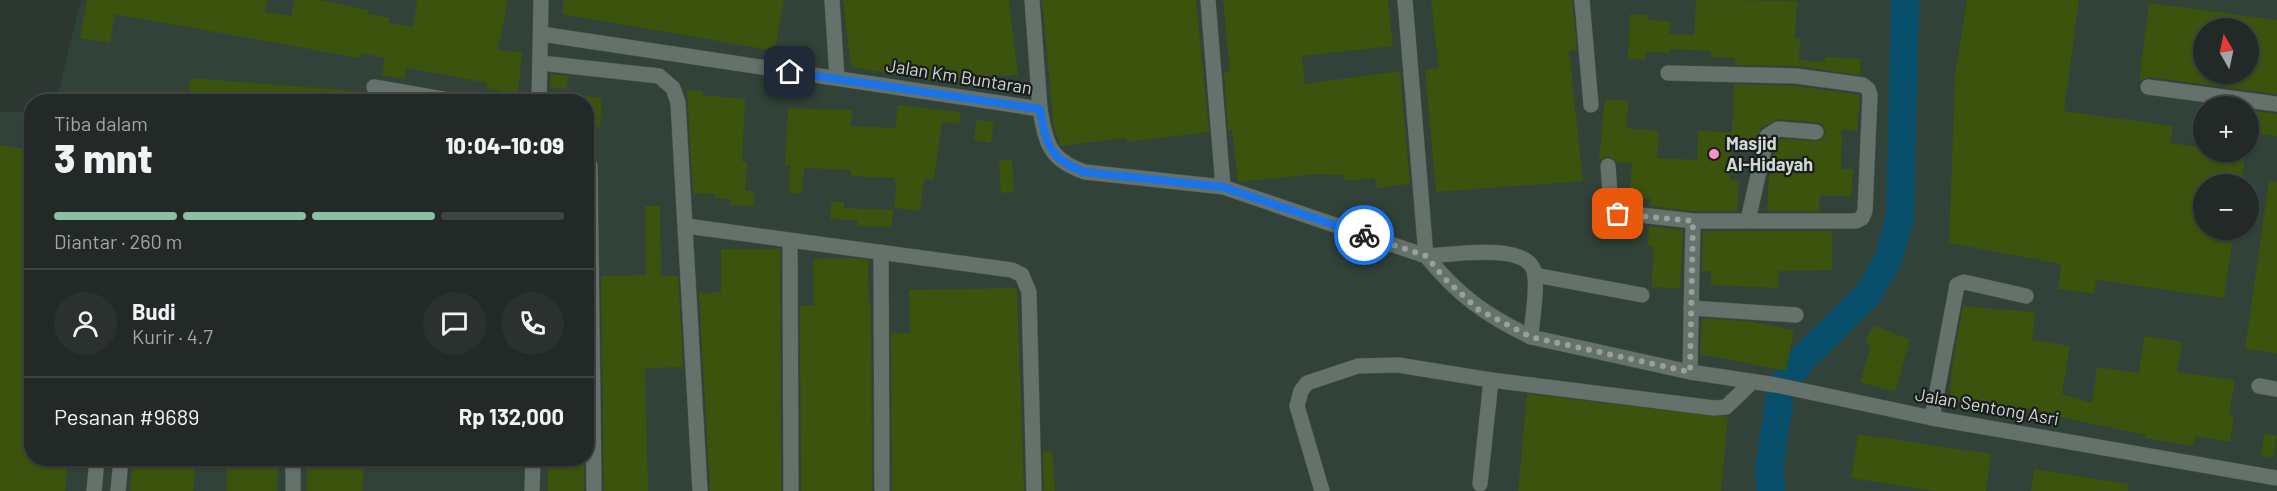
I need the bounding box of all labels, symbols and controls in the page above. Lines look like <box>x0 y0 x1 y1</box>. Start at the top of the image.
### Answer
north arrow <box>2193 18 2259 84</box>
map controls <box>2193 18 2259 240</box>
pin <box>764 46 815 97</box>
street label: Jalan Km Buntaran <box>885 54 1034 98</box>
icon: home <box>773 55 806 88</box>
button: + <box>2193 96 2259 162</box>
text: Tiba dalam <box>54 111 148 135</box>
text: 10:04–10:09 <box>446 132 564 158</box>
place label: Masjid Al-Hidayah <box>1726 132 1813 175</box>
text: 3 mnt <box>54 134 152 181</box>
marker: Masjid Al-Hidayah <box>1707 147 1721 161</box>
button: − <box>2193 174 2259 240</box>
pin <box>1592 188 1643 239</box>
icon: bag <box>1601 197 1634 230</box>
courier <box>1334 205 1394 265</box>
icon: bike <box>1348 219 1381 252</box>
text: Diantar · 260 m <box>54 229 182 253</box>
button: person <box>54 292 117 355</box>
button: chat <box>423 292 486 355</box>
button: phone <box>501 292 564 355</box>
text: Budi <box>132 298 176 324</box>
text: Kurir · 4.7 <box>132 324 213 348</box>
street label: Jalan Sentong Asri <box>1913 383 2061 430</box>
text: Pesanan #9689 <box>54 403 200 429</box>
text: Rp 132,000 <box>459 403 564 429</box>

